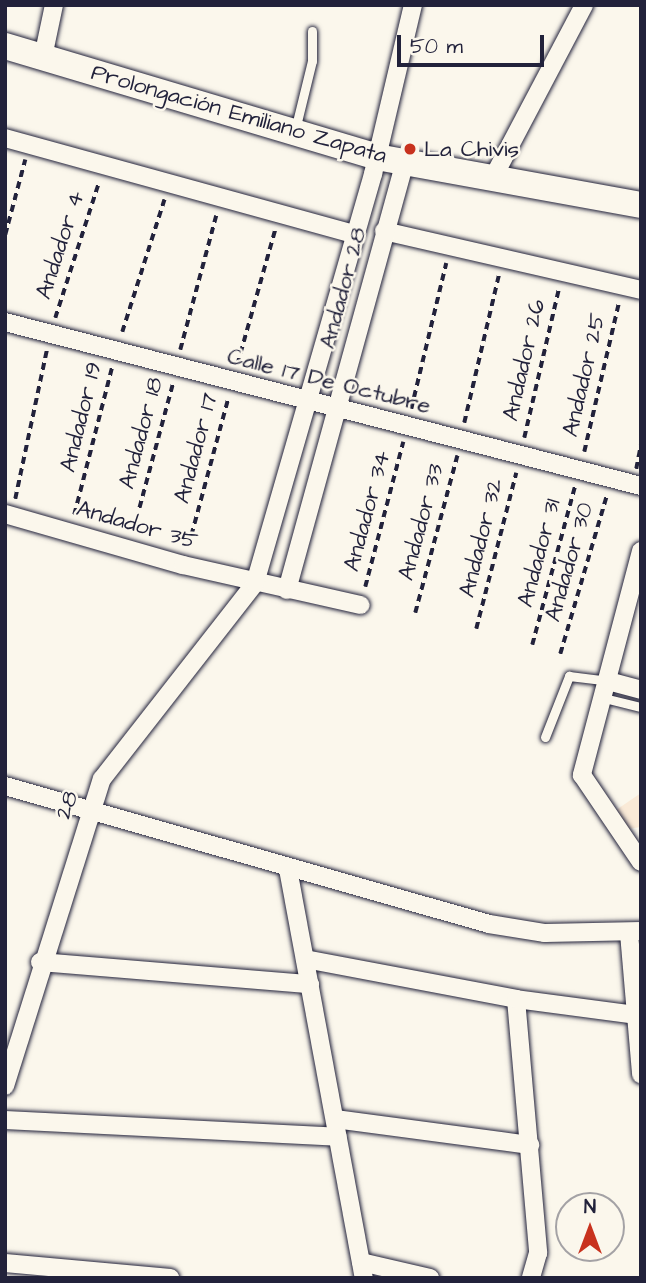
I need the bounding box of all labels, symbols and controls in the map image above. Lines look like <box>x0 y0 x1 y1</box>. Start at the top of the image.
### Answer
scale bar <box>401 21 548 65</box>
text: 50 m <box>410 32 463 61</box>
street label: Prolongación Emiliano Zapata <box>88 59 390 169</box>
place label: La Chivis <box>424 135 519 163</box>
marker: La Chivis <box>402 141 418 157</box>
street label: Andador 4 <box>30 187 90 303</box>
street label: Andador 28 <box>314 224 372 352</box>
street label: Andador 26 <box>497 297 551 423</box>
street label: Andador 25 <box>556 311 612 439</box>
street label: Calle 17 De Octubre <box>224 342 434 420</box>
street label: Andador 19 <box>54 359 108 475</box>
street label: Andador 18 <box>113 374 169 492</box>
street label: Andador 17 <box>168 390 224 506</box>
street label: Andador 34 <box>338 448 396 574</box>
street label: Andador 33 <box>392 461 450 583</box>
street label: Andador 32 <box>453 476 509 600</box>
street label: Andador 35 <box>73 495 201 555</box>
street label: Andador 31 <box>511 496 567 610</box>
street label: Andador 30 <box>539 499 599 625</box>
street label: 28 <box>49 787 85 823</box>
north arrow <box>555 1192 625 1262</box>
text: N <box>584 1194 596 1221</box>

